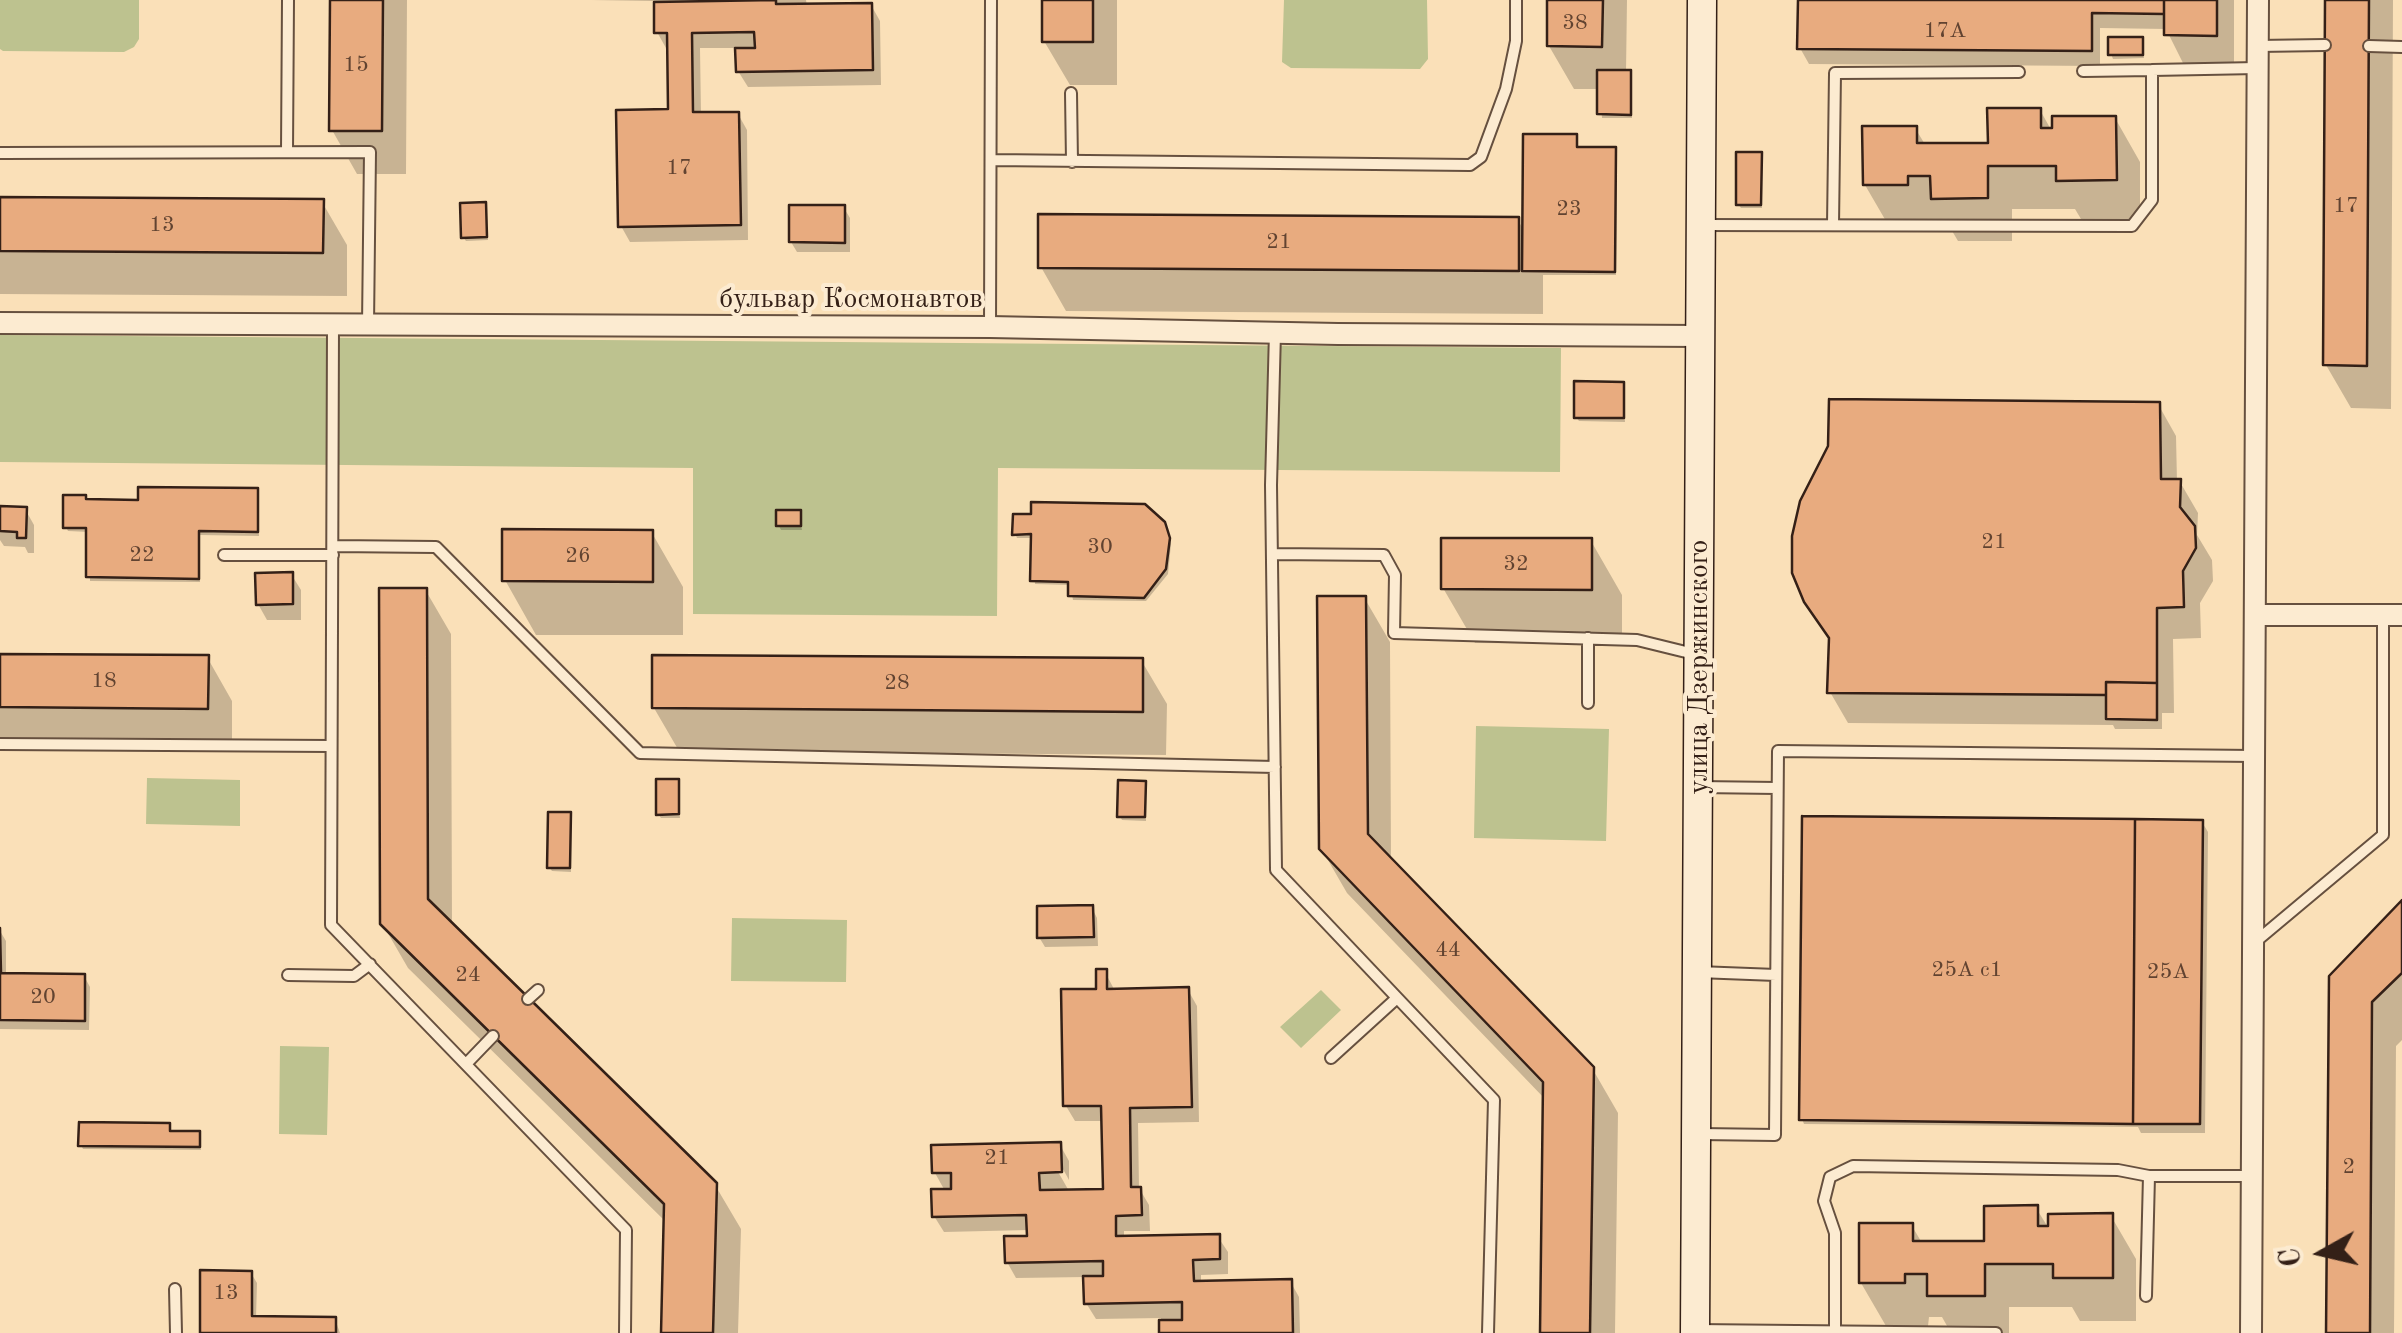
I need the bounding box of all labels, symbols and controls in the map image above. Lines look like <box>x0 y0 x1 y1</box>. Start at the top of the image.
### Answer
house number: 38 <box>1562 10 1588 36</box>
house number: 17А <box>1924 18 1966 44</box>
house number: 15 <box>343 52 369 78</box>
house number: 17 <box>666 155 692 181</box>
house number: 17 <box>2333 193 2359 219</box>
house number: 23 <box>1556 196 1582 222</box>
house number: 13 <box>149 212 175 238</box>
house number: 21 <box>1266 229 1292 255</box>
street label: бульвар Космонавтов <box>719 283 983 317</box>
house number: 21 <box>1981 529 2007 555</box>
house number: 30 <box>1087 534 1113 560</box>
street label: улица Дзержинского <box>1683 539 1717 795</box>
house number: 22 <box>129 542 155 568</box>
house number: 26 <box>565 543 591 569</box>
house number: 32 <box>1503 551 1529 577</box>
house number: 18 <box>91 668 117 694</box>
house number: 28 <box>884 670 910 696</box>
house number: 44 <box>1435 937 1461 963</box>
house number: 25А с1 <box>1932 957 2002 983</box>
house number: 25А <box>2147 959 2189 985</box>
house number: 24 <box>455 962 481 988</box>
house number: 20 <box>30 984 56 1010</box>
house number: 21 <box>984 1145 1010 1171</box>
house number: 2 <box>2343 1154 2355 1180</box>
north arrow <box>2272 1203 2372 1303</box>
text: С <box>2277 1246 2307 1268</box>
house number: 13 <box>213 1280 239 1306</box>

